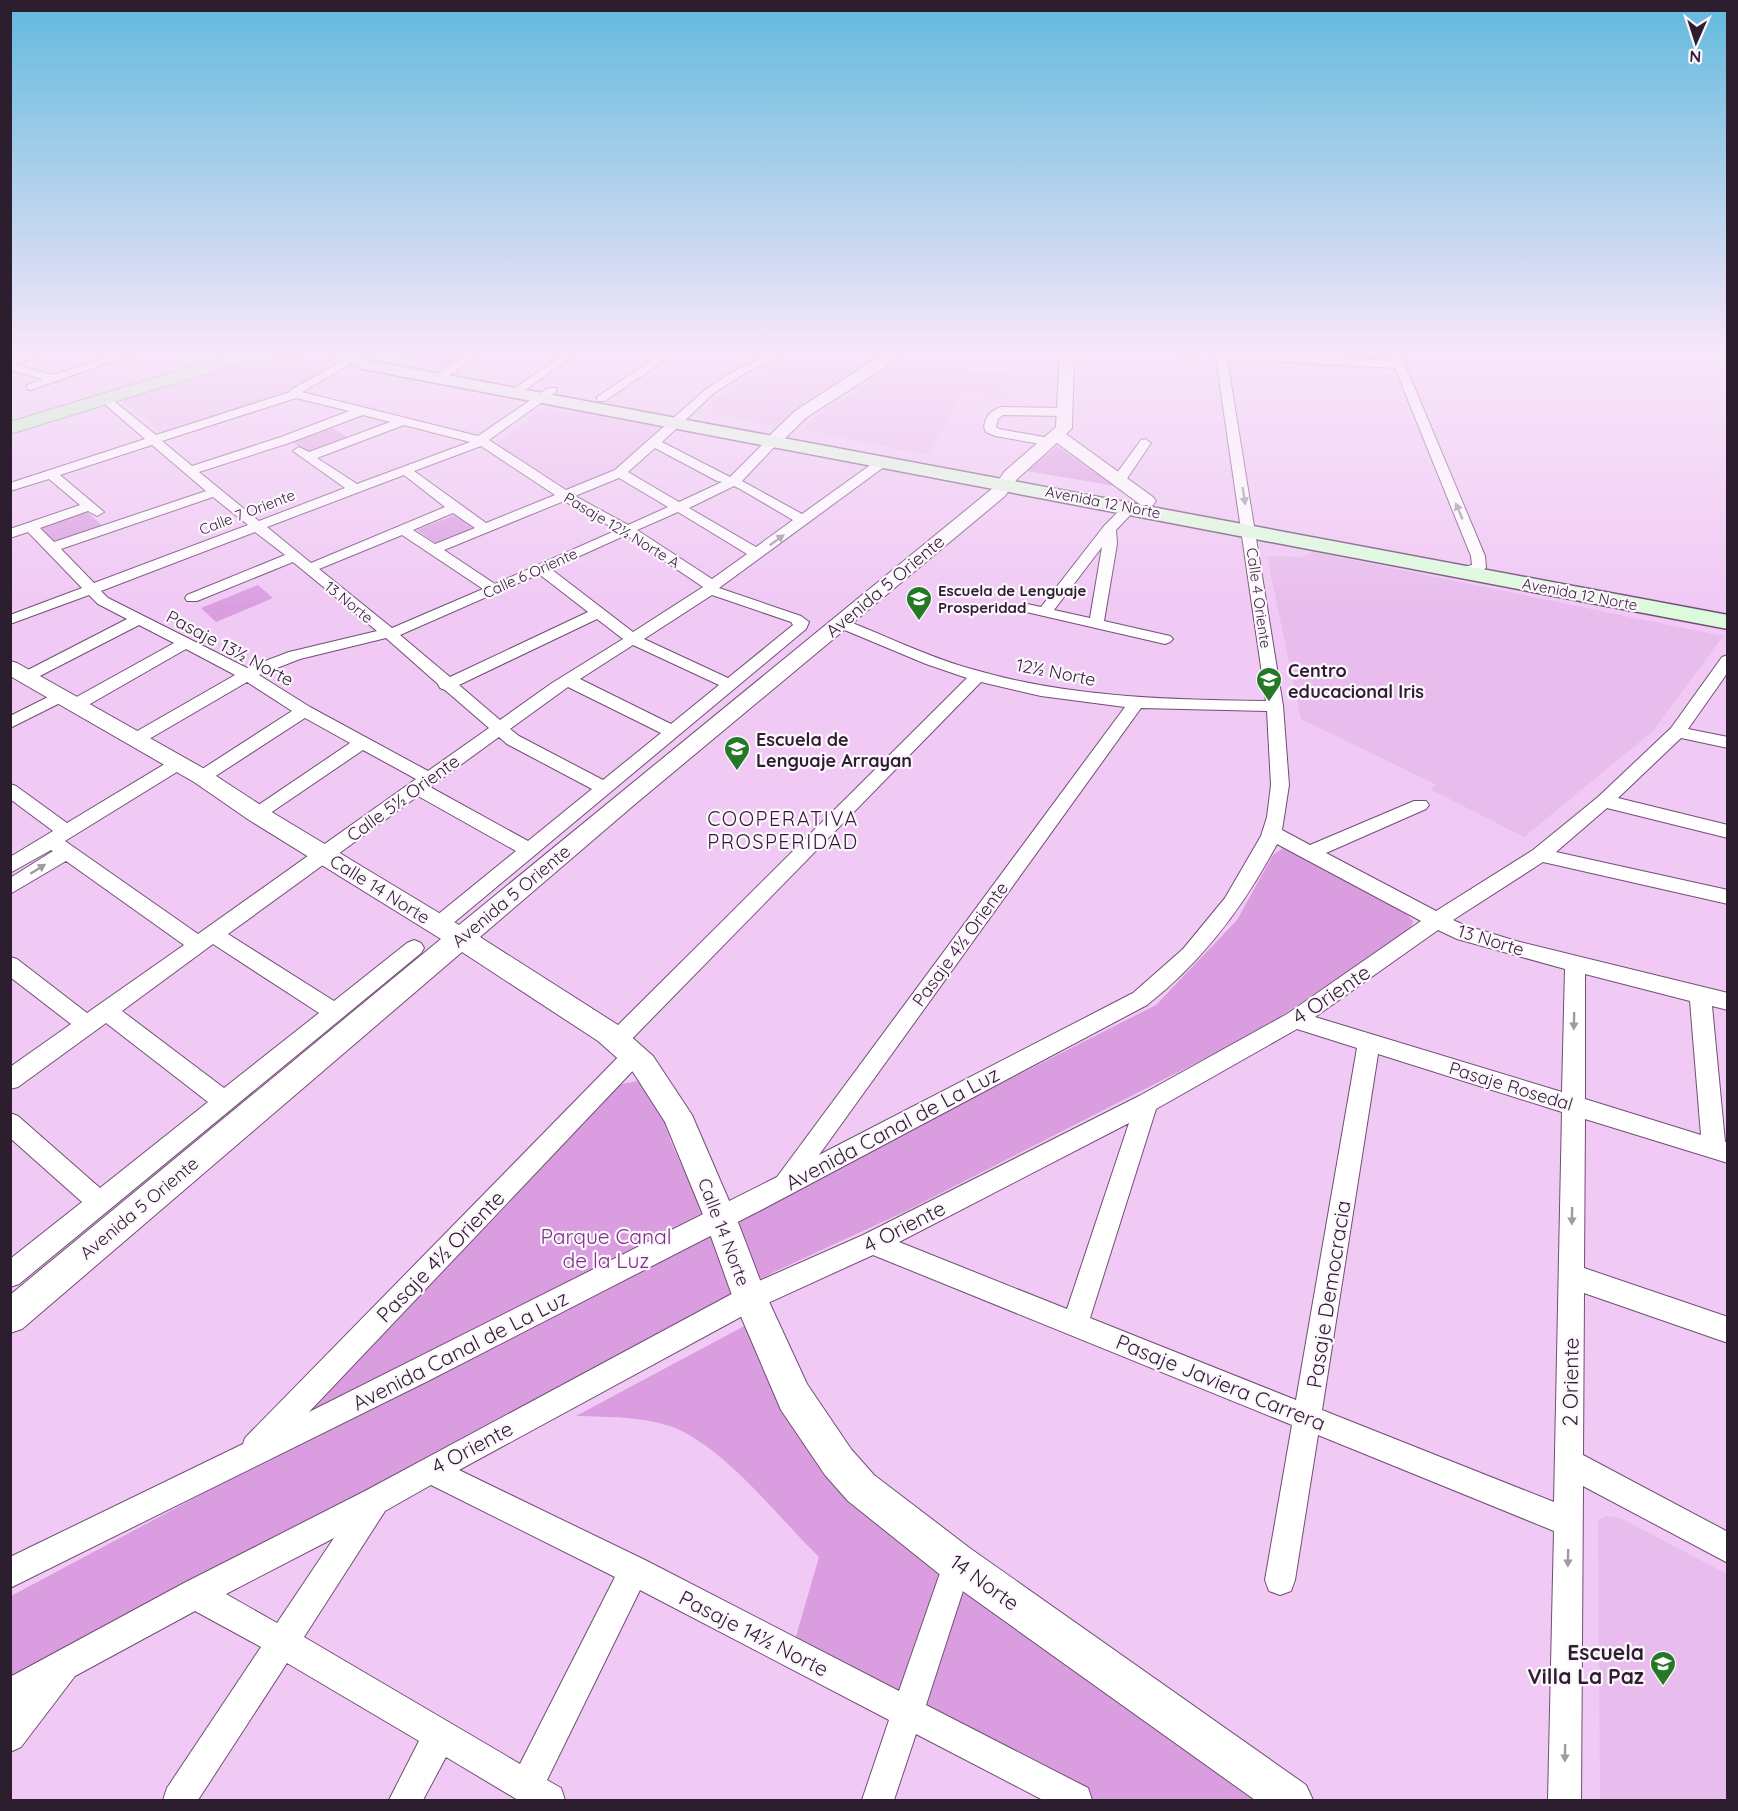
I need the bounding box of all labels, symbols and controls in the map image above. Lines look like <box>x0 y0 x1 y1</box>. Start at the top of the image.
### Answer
north arrow <box>1666 12 1726 72</box>
text: N <box>1689 47 1702 67</box>
street label: Avenida 12 Norte <box>1044 482 1162 522</box>
street label: Calle 7 Oriente <box>196 485 298 539</box>
one-way arrow <box>1239 487 1248 506</box>
street label: Pasaje 12½ Norte A <box>561 488 684 572</box>
one-way arrow <box>1454 502 1463 520</box>
street label: Avenida 5 Oriente <box>821 530 949 642</box>
one-way arrow <box>769 534 785 546</box>
street label: Calle 6 Oriente <box>480 544 580 602</box>
street label: Calle 4 Oriente <box>1243 547 1275 649</box>
street label: Avenida 12 Norte <box>1521 574 1639 614</box>
street label: 13 Norte <box>321 577 377 627</box>
place label: Escuela de Lenguaje Prosperidad <box>938 581 1086 617</box>
school or university icon: Escuela de Lenguaje Prosperidad <box>904 584 934 622</box>
street label: Pasaje 13½ Norte <box>162 605 298 691</box>
street label: 12½ Norte <box>1014 653 1098 691</box>
place label: Centro educacional Iris <box>1288 659 1424 703</box>
school or university icon: Centro educacional Iris <box>1254 665 1284 703</box>
place label: Escuela de Lenguaje Arrayan <box>756 728 912 772</box>
school or university icon: Escuela de Lenguaje Arrayan <box>722 734 752 772</box>
street label: Calle 5½ Oriente <box>342 749 464 847</box>
district label: COOPERATIVA PROSPERIDAD <box>707 806 859 854</box>
street label: Avenida 5 Oriente <box>447 840 575 952</box>
street label: Calle 14 Norte <box>326 849 434 929</box>
one-way arrow <box>30 863 46 875</box>
street label: Pasaje 4½ Oriente <box>907 877 1013 1011</box>
street label: 13 Norte <box>1455 919 1527 961</box>
street label: 4 Oriente <box>1287 959 1375 1029</box>
one-way arrow <box>1570 1012 1579 1031</box>
street label: Pasaje Rosedal <box>1446 1056 1576 1116</box>
street label: Avenida Canal de La Luz <box>781 1060 1003 1196</box>
street label: Avenida 5 Oriente <box>75 1152 203 1264</box>
street label: Calle 14 Norte <box>693 1175 755 1289</box>
street label: Pasaje 4½ Oriente <box>370 1185 510 1327</box>
street label: 4 Oriente <box>859 1194 949 1258</box>
street label: Pasaje Democracia <box>1300 1198 1356 1390</box>
one-way arrow <box>1567 1207 1577 1226</box>
park label: Parque Canal de la Luz <box>540 1223 672 1273</box>
street label: Avenida Canal de La Luz <box>348 1284 572 1416</box>
street label: Pasaje Javiera Carrera <box>1112 1328 1330 1436</box>
street label: 2 Oriente <box>1556 1337 1584 1427</box>
street label: 4 Oriente <box>427 1415 517 1479</box>
street label: 14 Norte <box>945 1548 1025 1616</box>
one-way arrow <box>1563 1549 1573 1568</box>
street label: Pasaje 14½ Norte <box>675 1584 833 1682</box>
place label: Escuela Villa La Paz <box>1528 1639 1644 1689</box>
school or university icon: Escuela Villa La Paz <box>1648 1649 1678 1687</box>
one-way arrow <box>1561 1744 1570 1763</box>

